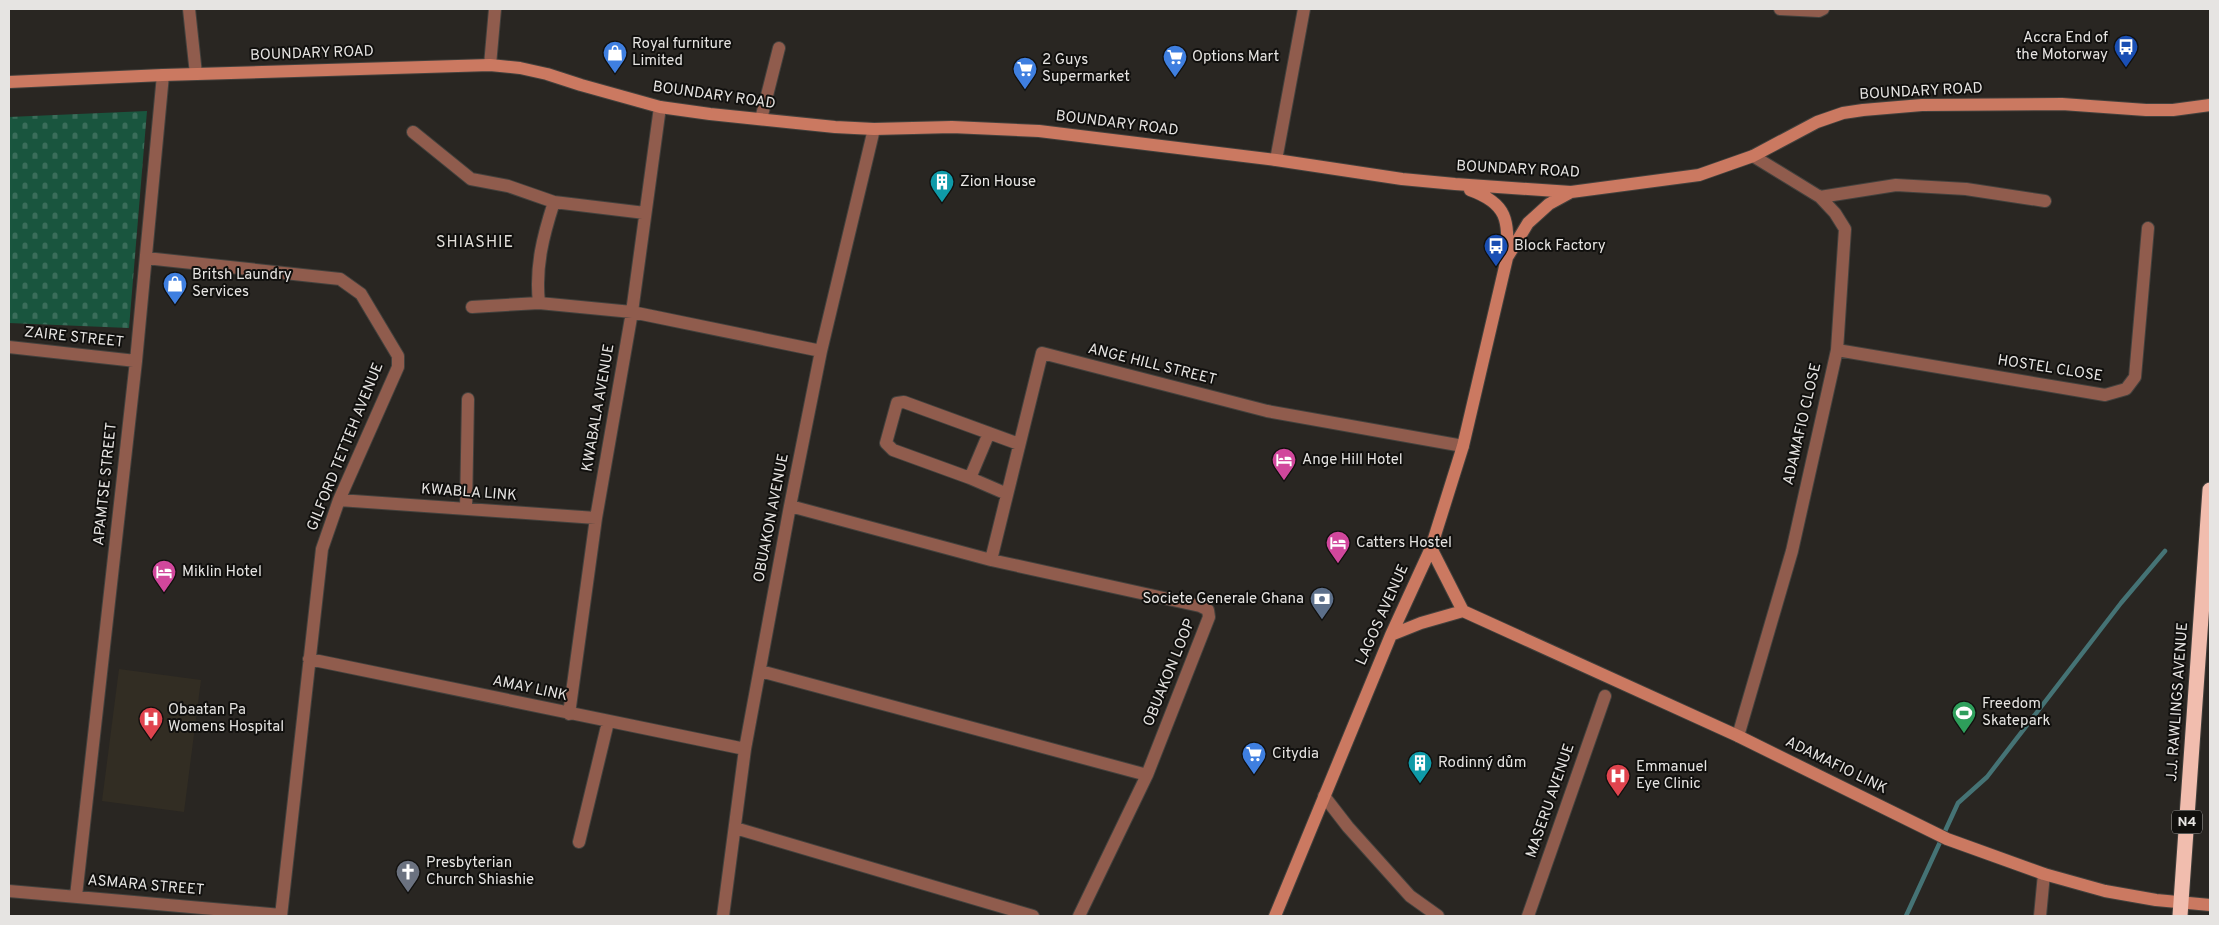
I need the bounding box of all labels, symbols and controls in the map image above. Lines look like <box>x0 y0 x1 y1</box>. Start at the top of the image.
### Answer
place label: Accra End of the Motorway <box>2016 29 2108 65</box>
bus stop icon: Accra End of the Motorway <box>2113 34 2139 68</box>
place label: Royal furniture Limited <box>632 35 731 71</box>
shop icon: Royal furniture Limited <box>602 40 628 74</box>
street label: BOUNDARY ROAD <box>250 42 374 66</box>
supermarket icon: Options Mart <box>1162 44 1188 78</box>
place label: Options Mart <box>1192 48 1279 67</box>
place label: 2 Guys Supermarket <box>1042 51 1130 87</box>
supermarket icon: 2 Guys Supermarket <box>1012 56 1038 90</box>
street label: BOUNDARY ROAD <box>651 78 777 114</box>
street label: BOUNDARY ROAD <box>1859 79 1983 105</box>
street label: BOUNDARY ROAD <box>1054 107 1180 141</box>
street label: BOUNDARY ROAD <box>1456 157 1580 183</box>
building icon: Zion House <box>929 169 955 203</box>
place label: Zion House <box>960 173 1036 192</box>
district label: SHIASHIE <box>436 233 514 253</box>
bus stop icon: Block Factory <box>1483 233 1509 267</box>
place label: Block Factory <box>1514 237 1606 256</box>
place label: Britsh Laundry Services <box>192 266 292 302</box>
shop icon: Britsh Laundry Services <box>162 271 188 305</box>
street label: ZAIRE STREET <box>23 323 125 353</box>
street label: ANGE HILL STREET <box>1086 340 1218 390</box>
street label: KWABALA AVENUE <box>578 343 620 473</box>
street label: HOSTEL CLOSE <box>1996 351 2104 387</box>
street label: GILFORD TETTEH AVENUE <box>303 360 389 534</box>
street label: ADAMAFIO CLOSE <box>1780 361 1826 487</box>
street label: APAMTSE STREET <box>90 421 122 547</box>
hotel icon: Ange Hill Hotel <box>1271 447 1297 481</box>
place label: Ange Hill Hotel <box>1302 451 1403 470</box>
street label: OBUAKON AVENUE <box>750 452 794 584</box>
street label: KWABLA LINK <box>420 480 518 506</box>
hotel icon: Catters Hostel <box>1325 530 1351 564</box>
place label: Catters Hostel <box>1356 534 1452 553</box>
hotel icon: Miklin Hotel <box>151 559 177 593</box>
street label: LAGOS AVENUE <box>1352 562 1414 668</box>
place label: Miklin Hotel <box>182 563 262 582</box>
bank icon: Societe Generale Ghana <box>1309 586 1335 620</box>
place label: Societe Generale Ghana <box>1143 590 1304 609</box>
street label: OBUAKON LOOP <box>1140 616 1200 730</box>
street label: J.J. RAWLINGS AVENUE <box>2163 622 2193 782</box>
street label: AMAY LINK <box>491 672 569 706</box>
place label: Freedom Skatepark <box>1982 695 2051 731</box>
sports icon: Freedom Skatepark <box>1951 700 1977 734</box>
place label: Obaatan Pa Womens Hospital <box>168 701 284 737</box>
hospital icon: Obaatan Pa Womens Hospital <box>138 706 164 740</box>
street label: ADAMAFIO LINK <box>1782 733 1890 799</box>
supermarket icon: Citydia <box>1241 741 1267 775</box>
street label: MASERU AVENUE <box>1523 741 1579 861</box>
place label: Citydia <box>1272 745 1319 764</box>
building icon: Rodinný dům <box>1407 750 1433 784</box>
place label: Rodinný dům <box>1438 754 1526 773</box>
place label: Emmanuel Eye Clinic <box>1636 758 1708 794</box>
hospital icon: Emmanuel Eye Clinic <box>1605 763 1631 797</box>
road number: N4 <box>2172 810 2202 834</box>
place label: Presbyterian Church Shiashie <box>426 854 534 890</box>
church icon: Presbyterian Church Shiashie <box>395 859 421 893</box>
street label: ASMARA STREET <box>87 871 205 901</box>

